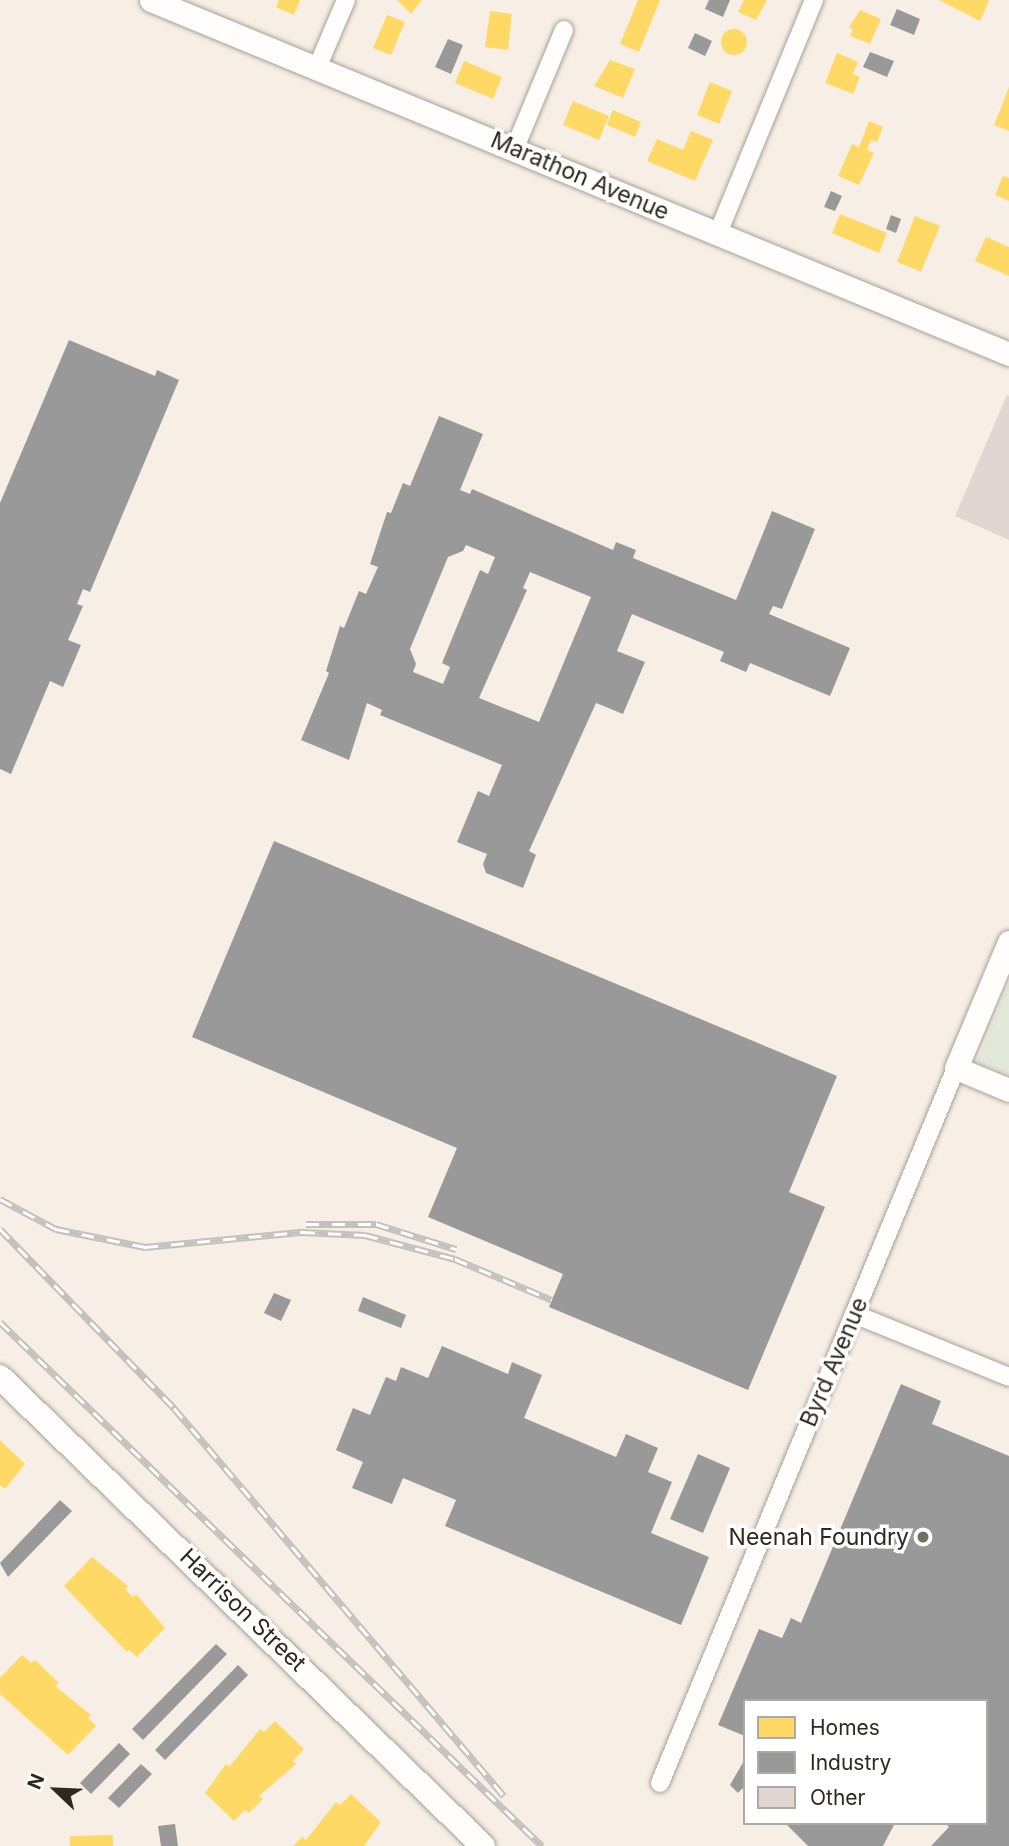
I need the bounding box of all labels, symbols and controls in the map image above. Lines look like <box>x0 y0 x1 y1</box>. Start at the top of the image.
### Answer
street label: Marathon Avenue <box>487 126 673 226</box>
street label: Byrd Avenue <box>794 1293 874 1431</box>
place label: Neenah Foundry <box>729 1523 909 1551</box>
marker: Neenah Foundry <box>915 1529 931 1545</box>
street label: Harrison Street <box>174 1543 312 1677</box>
legend <box>743 1699 988 1825</box>
text: Homes <box>810 1715 880 1740</box>
text: Industry <box>810 1750 891 1775</box>
north arrow <box>21 1755 91 1825</box>
text: N <box>23 1770 50 1793</box>
text: Other <box>810 1785 866 1810</box>

